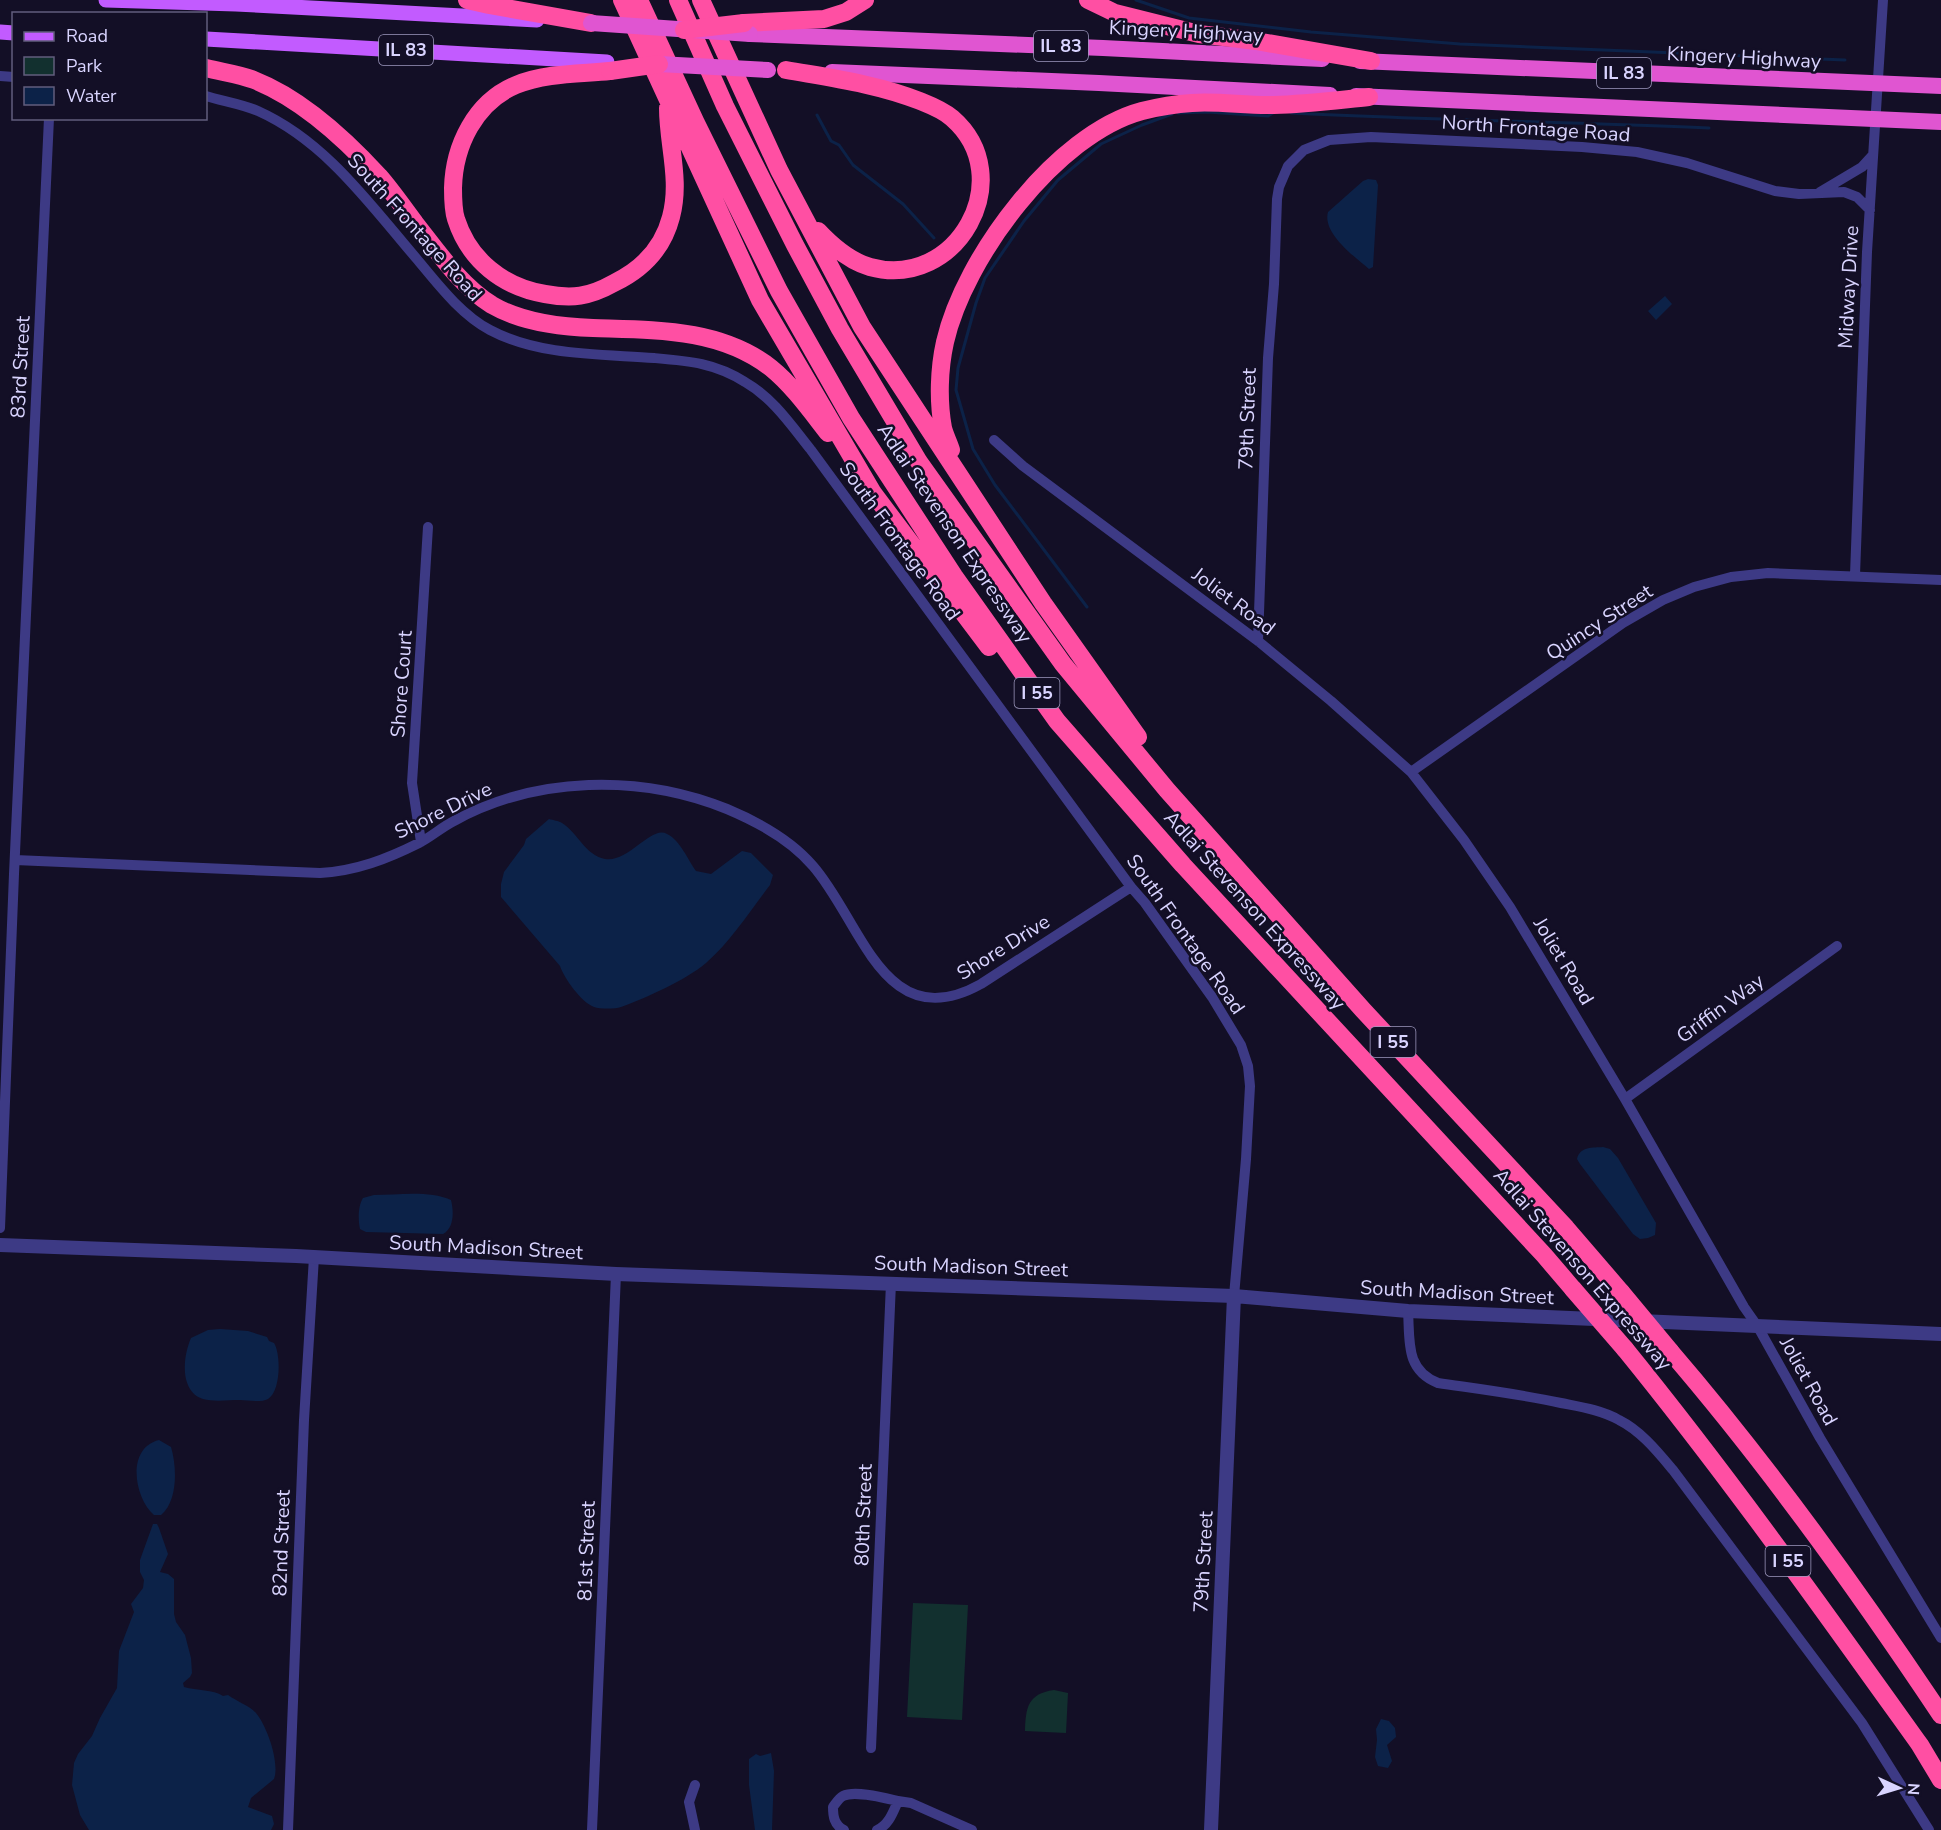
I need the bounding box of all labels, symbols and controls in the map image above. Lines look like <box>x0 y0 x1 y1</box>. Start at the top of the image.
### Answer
legend <box>12 12 207 120</box>
street label: Kingery Highway <box>1108 14 1264 49</box>
text: Road <box>66 24 108 48</box>
road number: IL 83 <box>1034 31 1088 61</box>
road number: IL 83 <box>379 35 433 65</box>
street label: Kingery Highway <box>1666 40 1822 75</box>
text: Park <box>66 54 103 78</box>
road number: IL 83 <box>1597 58 1651 88</box>
text: Water <box>66 84 117 108</box>
street label: North Frontage Road <box>1441 108 1631 149</box>
street label: South Frontage Road <box>341 148 488 307</box>
street label: Midway Drive <box>1832 225 1865 349</box>
street label: 83rd Street <box>4 314 37 419</box>
street label: 79th Street <box>1232 367 1263 470</box>
street label: Adlai Stevenson Expressway <box>871 418 1039 649</box>
street label: South Frontage Road <box>833 456 966 626</box>
street label: Joliet Road <box>1186 561 1281 642</box>
street label: Quincy Street <box>1541 577 1659 667</box>
street label: Shore Court <box>384 629 419 739</box>
road number: I 55 <box>1014 678 1060 708</box>
street label: Shore Drive <box>390 775 496 846</box>
street label: Adlai Stevenson Expressway <box>1158 805 1352 1016</box>
street label: South Frontage Road <box>1120 849 1251 1020</box>
street label: Shore Drive <box>952 908 1055 987</box>
street label: Joliet Road <box>1526 912 1600 1010</box>
street label: Griffin Way <box>1671 967 1770 1049</box>
road number: I 55 <box>1370 1027 1416 1057</box>
street label: Adlai Stevenson Expressway <box>1487 1163 1678 1377</box>
street label: South Madison Street <box>388 1229 585 1266</box>
street label: South Madison Street <box>874 1250 1069 1283</box>
street label: South Madison Street <box>1359 1274 1556 1311</box>
street label: Joliet Road <box>1773 1331 1844 1430</box>
street label: 80th Street <box>848 1463 879 1566</box>
street label: 82nd Street <box>266 1488 297 1597</box>
street label: 81st Street <box>571 1499 602 1602</box>
street label: 79th Street <box>1187 1509 1220 1614</box>
road number: I 55 <box>1766 1546 1810 1576</box>
north arrow <box>1869 1758 1929 1818</box>
text: N <box>1902 1782 1924 1796</box>

